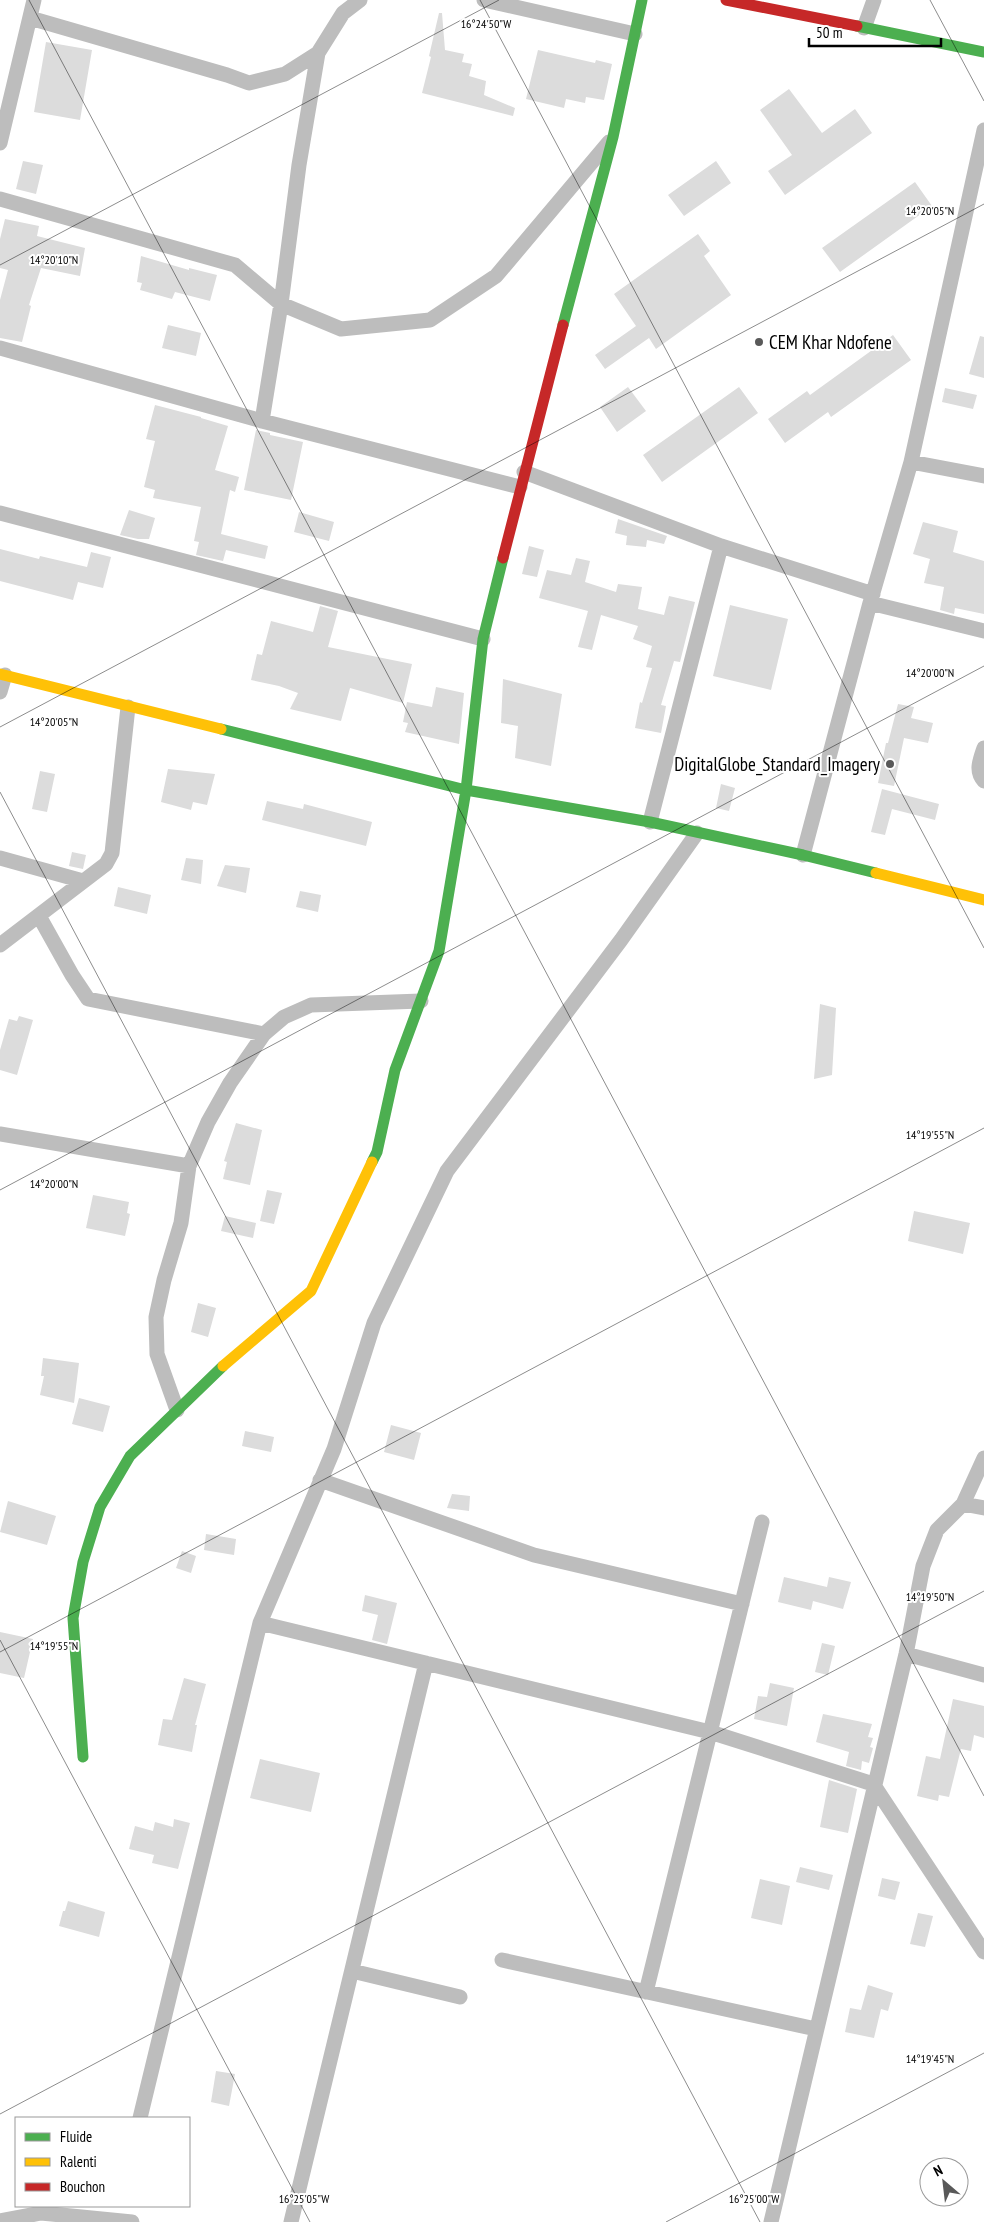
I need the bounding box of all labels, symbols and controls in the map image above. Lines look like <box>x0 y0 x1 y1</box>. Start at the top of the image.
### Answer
scale bar <box>809 15 942 47</box>
text: 16°24'50"W <box>461 16 511 31</box>
text: 50 m <box>816 23 842 42</box>
text: 14°20'05"N <box>906 203 954 218</box>
text: 14°20'10"N <box>30 252 78 267</box>
place label: CEM Khar Ndofene <box>769 330 892 354</box>
marker: CEM Khar Ndofene <box>753 336 765 348</box>
text: 14°20'00"N <box>906 665 954 680</box>
text: 14°20'05"N <box>30 714 78 729</box>
place label: DigitalGlobe_Standard_Imagery <box>674 752 881 776</box>
marker: DigitalGlobe_Standard_Imagery <box>884 758 896 770</box>
text: 14°19'55"N <box>906 1127 954 1142</box>
text: 14°20'00"N <box>30 1176 78 1191</box>
text: 14°19'50"N <box>906 1589 954 1604</box>
text: 14°19'55"N <box>30 1638 78 1653</box>
text: 14°19'45"N <box>906 2051 954 2066</box>
legend <box>15 2117 190 2207</box>
text: Fluide <box>60 2127 92 2146</box>
text: Ralenti <box>60 2152 97 2171</box>
north arrow <box>919 2157 969 2207</box>
text: N <box>930 2161 945 2180</box>
text: Bouchon <box>60 2177 105 2196</box>
text: 16°25'05"W <box>279 2191 329 2206</box>
text: 16°25'00"W <box>729 2191 779 2206</box>

